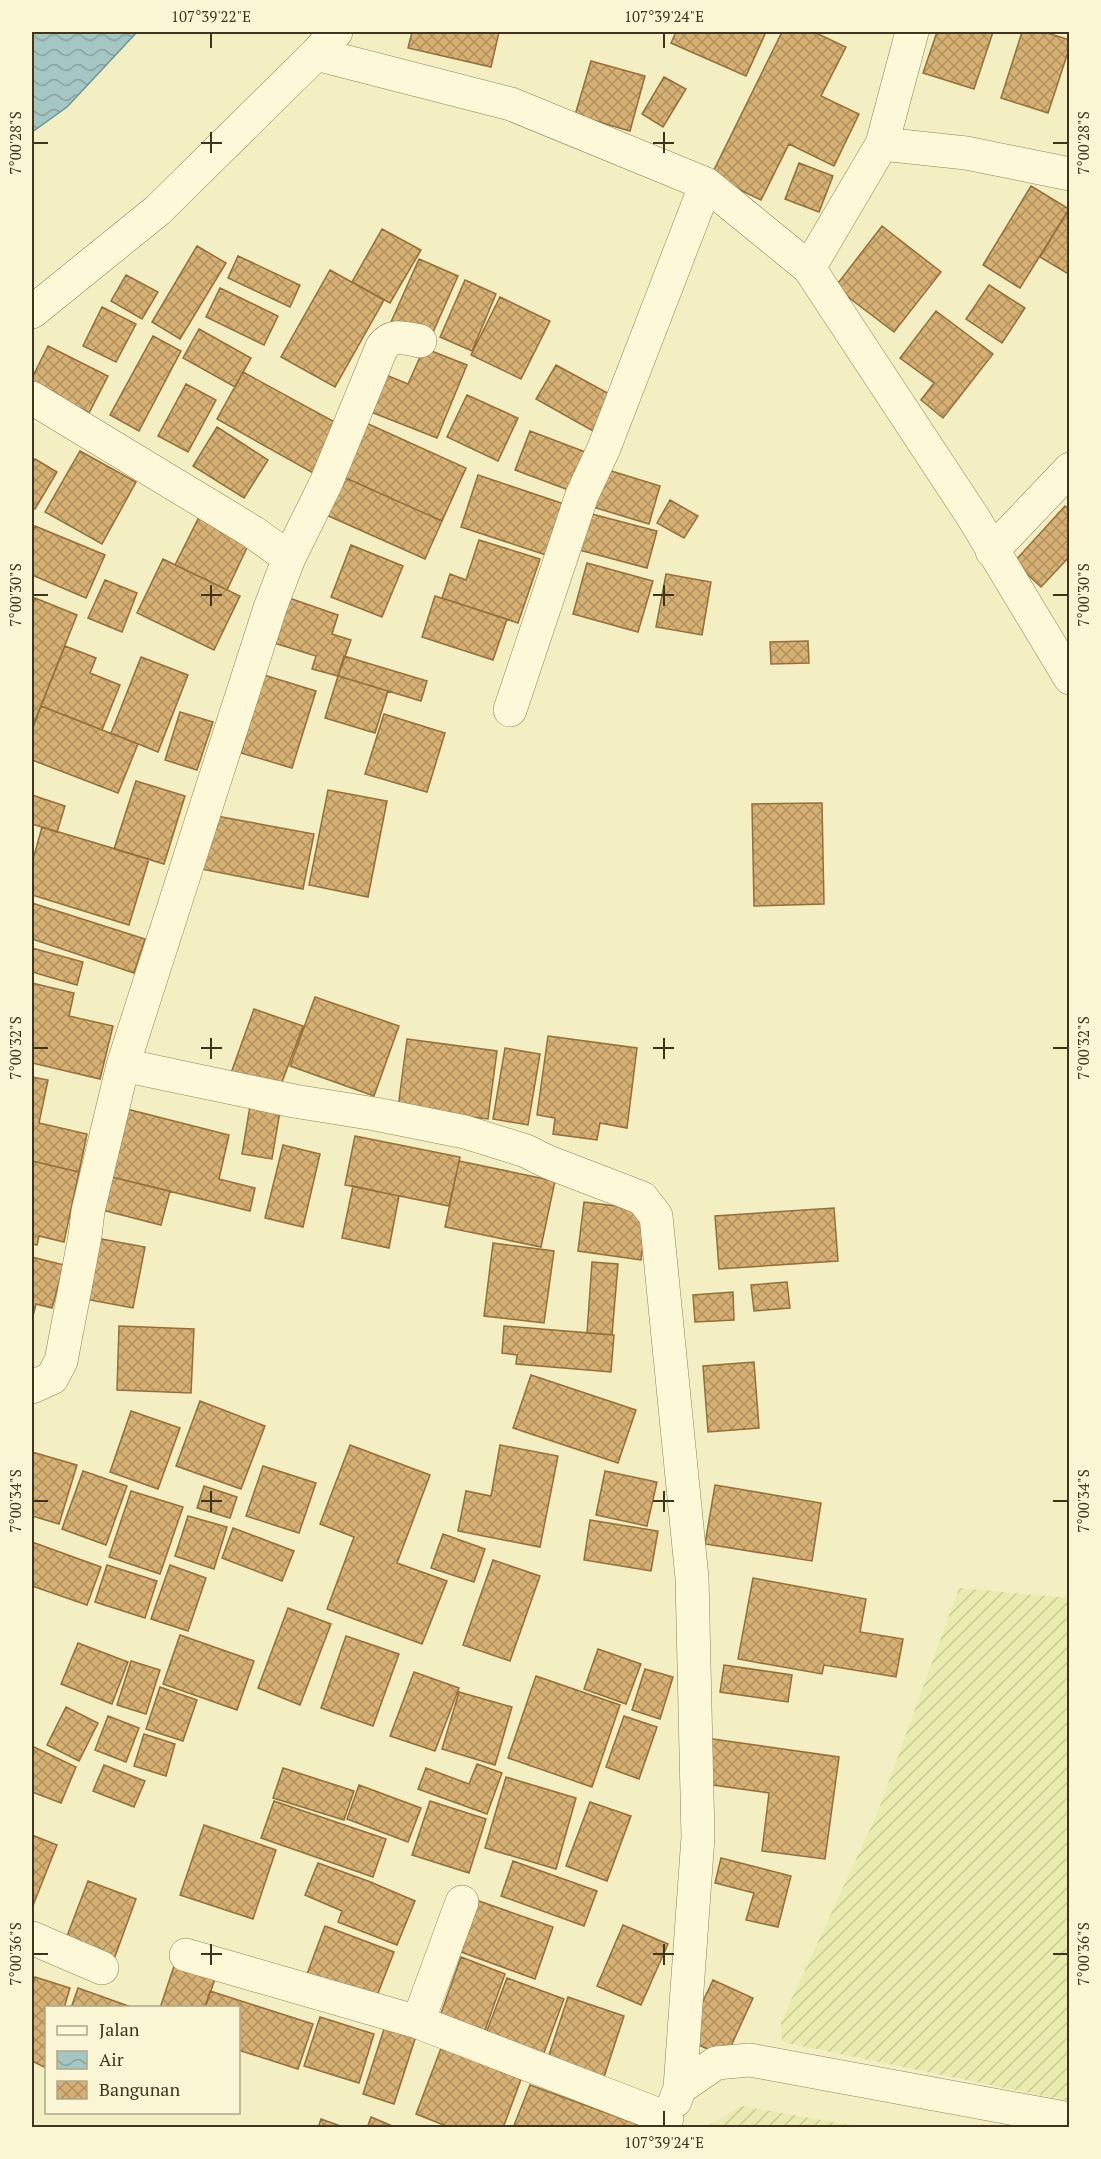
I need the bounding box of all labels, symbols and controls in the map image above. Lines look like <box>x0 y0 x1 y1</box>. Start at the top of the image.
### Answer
text: 107°39'22"E <box>171 6 251 26</box>
text: 107°39'24"E <box>624 6 704 26</box>
text: 7°00'28"S <box>5 111 25 175</box>
text: 7°00'28"S <box>1073 111 1093 175</box>
text: 7°00'30"S <box>5 563 25 627</box>
text: 7°00'30"S <box>1073 563 1093 627</box>
text: 7°00'32"S <box>5 1016 25 1080</box>
text: 7°00'32"S <box>1073 1016 1093 1080</box>
text: 7°00'34"S <box>5 1469 25 1533</box>
text: 7°00'34"S <box>1073 1469 1093 1533</box>
text: 7°00'36"S <box>5 1922 25 1986</box>
text: 7°00'36"S <box>1073 1922 1093 1986</box>
legend <box>45 2006 240 2114</box>
text: Jalan <box>99 2017 140 2041</box>
text: Air <box>99 2047 124 2071</box>
text: Bangunan <box>99 2077 180 2101</box>
text: 107°39'24"E <box>624 2132 704 2152</box>

